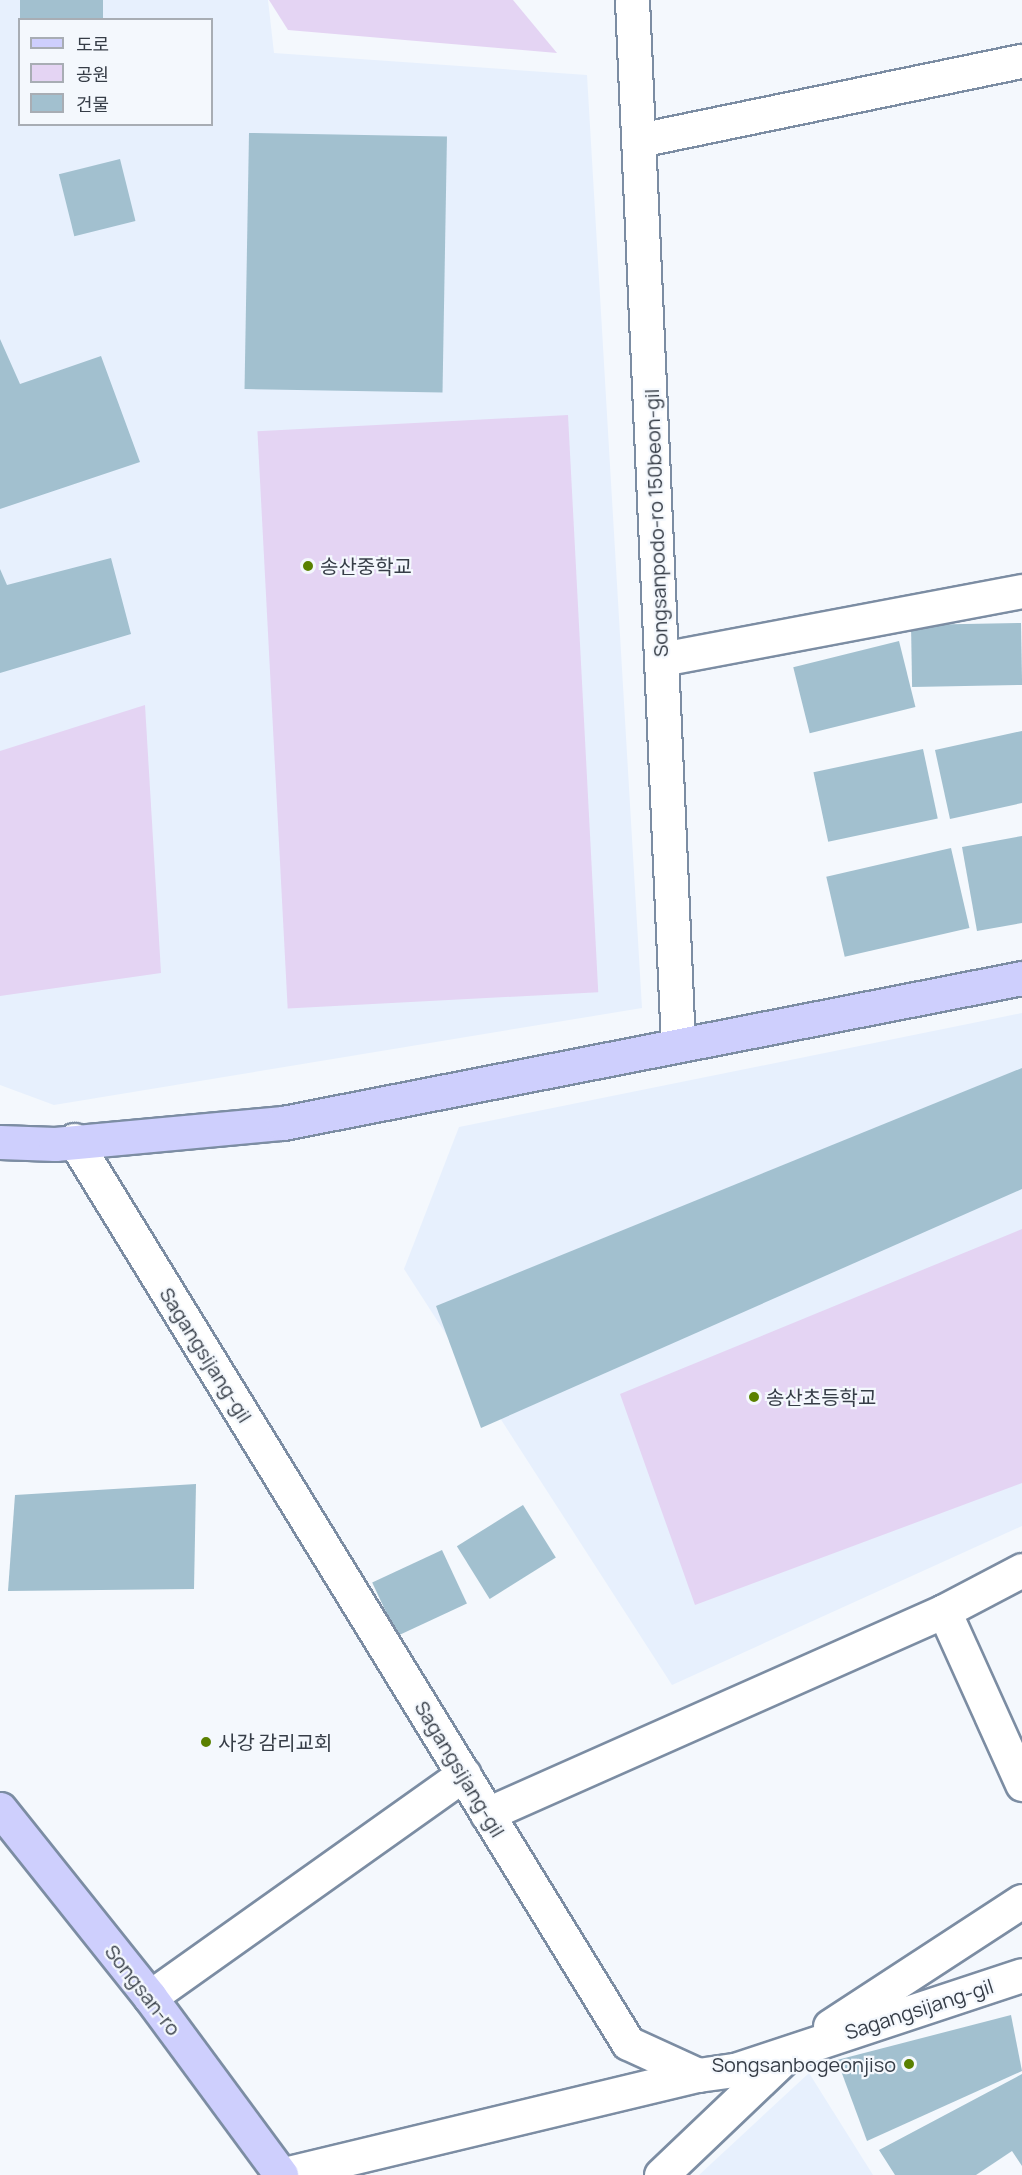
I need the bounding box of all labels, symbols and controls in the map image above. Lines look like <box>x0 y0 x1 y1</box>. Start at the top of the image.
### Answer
legend <box>18 18 213 126</box>
text: 도로 <box>76 32 109 56</box>
text: 공원 <box>76 62 109 86</box>
text: 건물 <box>76 92 109 116</box>
street label: Songsanpodo-ro 150beon-gil <box>639 388 673 658</box>
place label: 송산중학교 <box>320 554 412 578</box>
marker: 송산중학교 <box>301 559 315 573</box>
street label: Sagangsijang-gil <box>155 1283 257 1427</box>
place label: 송산초등학교 <box>766 1385 876 1409</box>
marker: 송산초등학교 <box>747 1390 761 1404</box>
street label: Sagangsijang-gil <box>410 1697 510 1841</box>
place label: 사강 감리교회 <box>218 1730 332 1754</box>
marker: 사강 감리교회 <box>199 1735 213 1749</box>
street label: Songsan-ro <box>100 1940 186 2040</box>
street label: Sagangsijang-gil <box>842 1974 996 2044</box>
place label: Songsanbogeonjiso <box>712 2052 896 2076</box>
marker: Songsanbogeonjiso <box>900 2055 918 2073</box>

